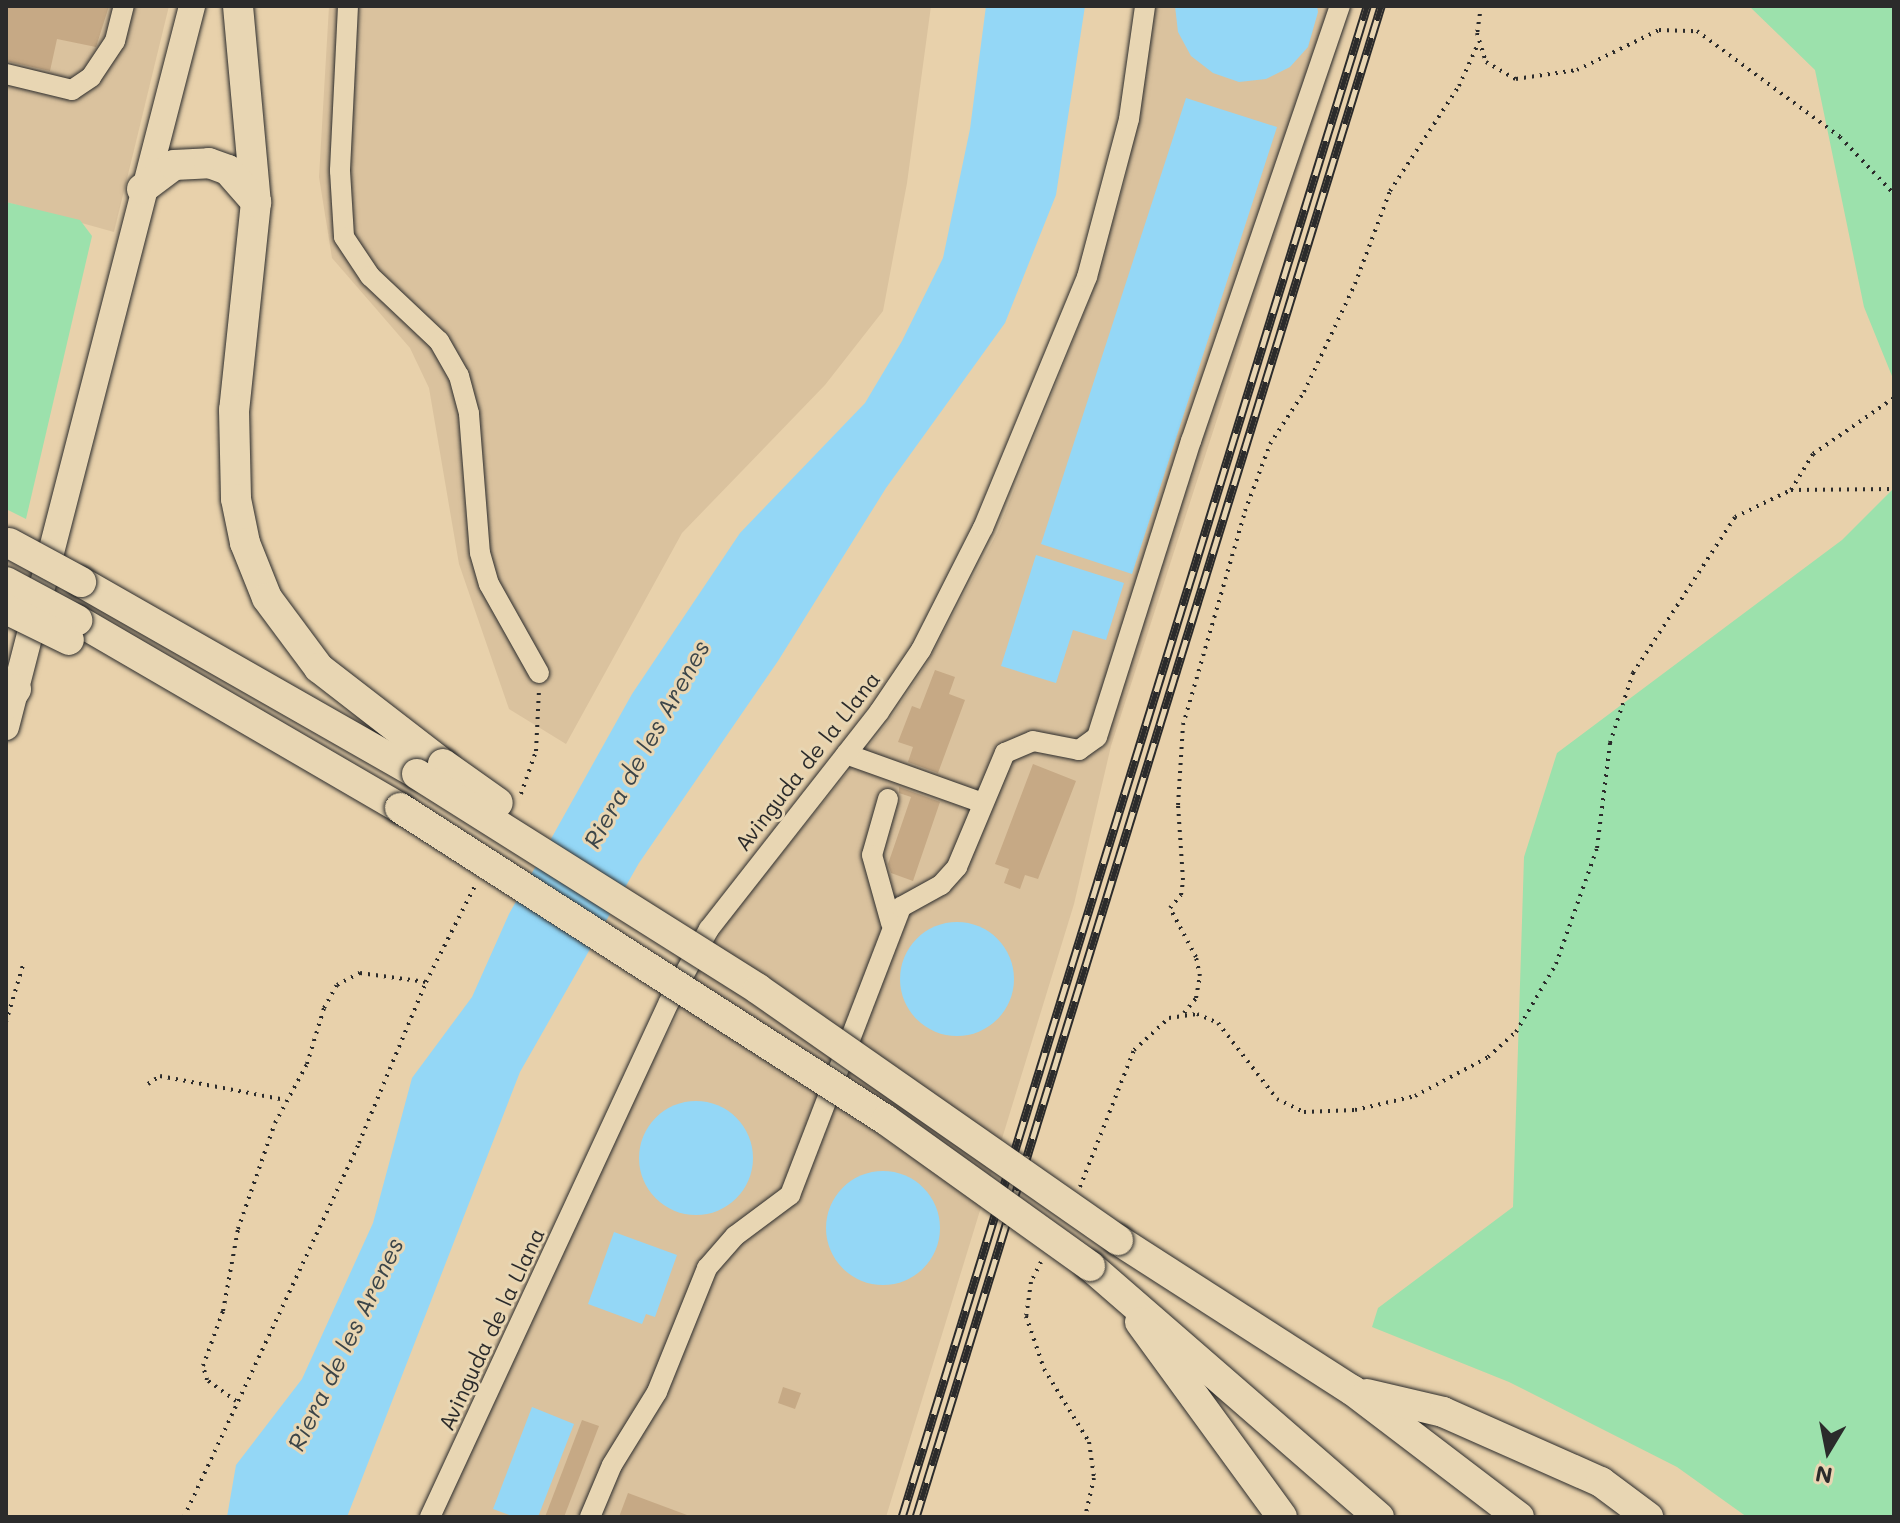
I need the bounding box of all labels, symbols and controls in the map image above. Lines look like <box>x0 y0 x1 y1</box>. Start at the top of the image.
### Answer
water label: Riera de les Arenes <box>577 635 715 853</box>
street label: Avinguda de la Llana <box>729 666 885 856</box>
street label: Avinguda de la Llana <box>432 1223 550 1435</box>
water label: Riera de les Arenes <box>281 1233 409 1455</box>
north arrow <box>1788 1411 1868 1491</box>
text: N <box>1813 1459 1834 1491</box>

